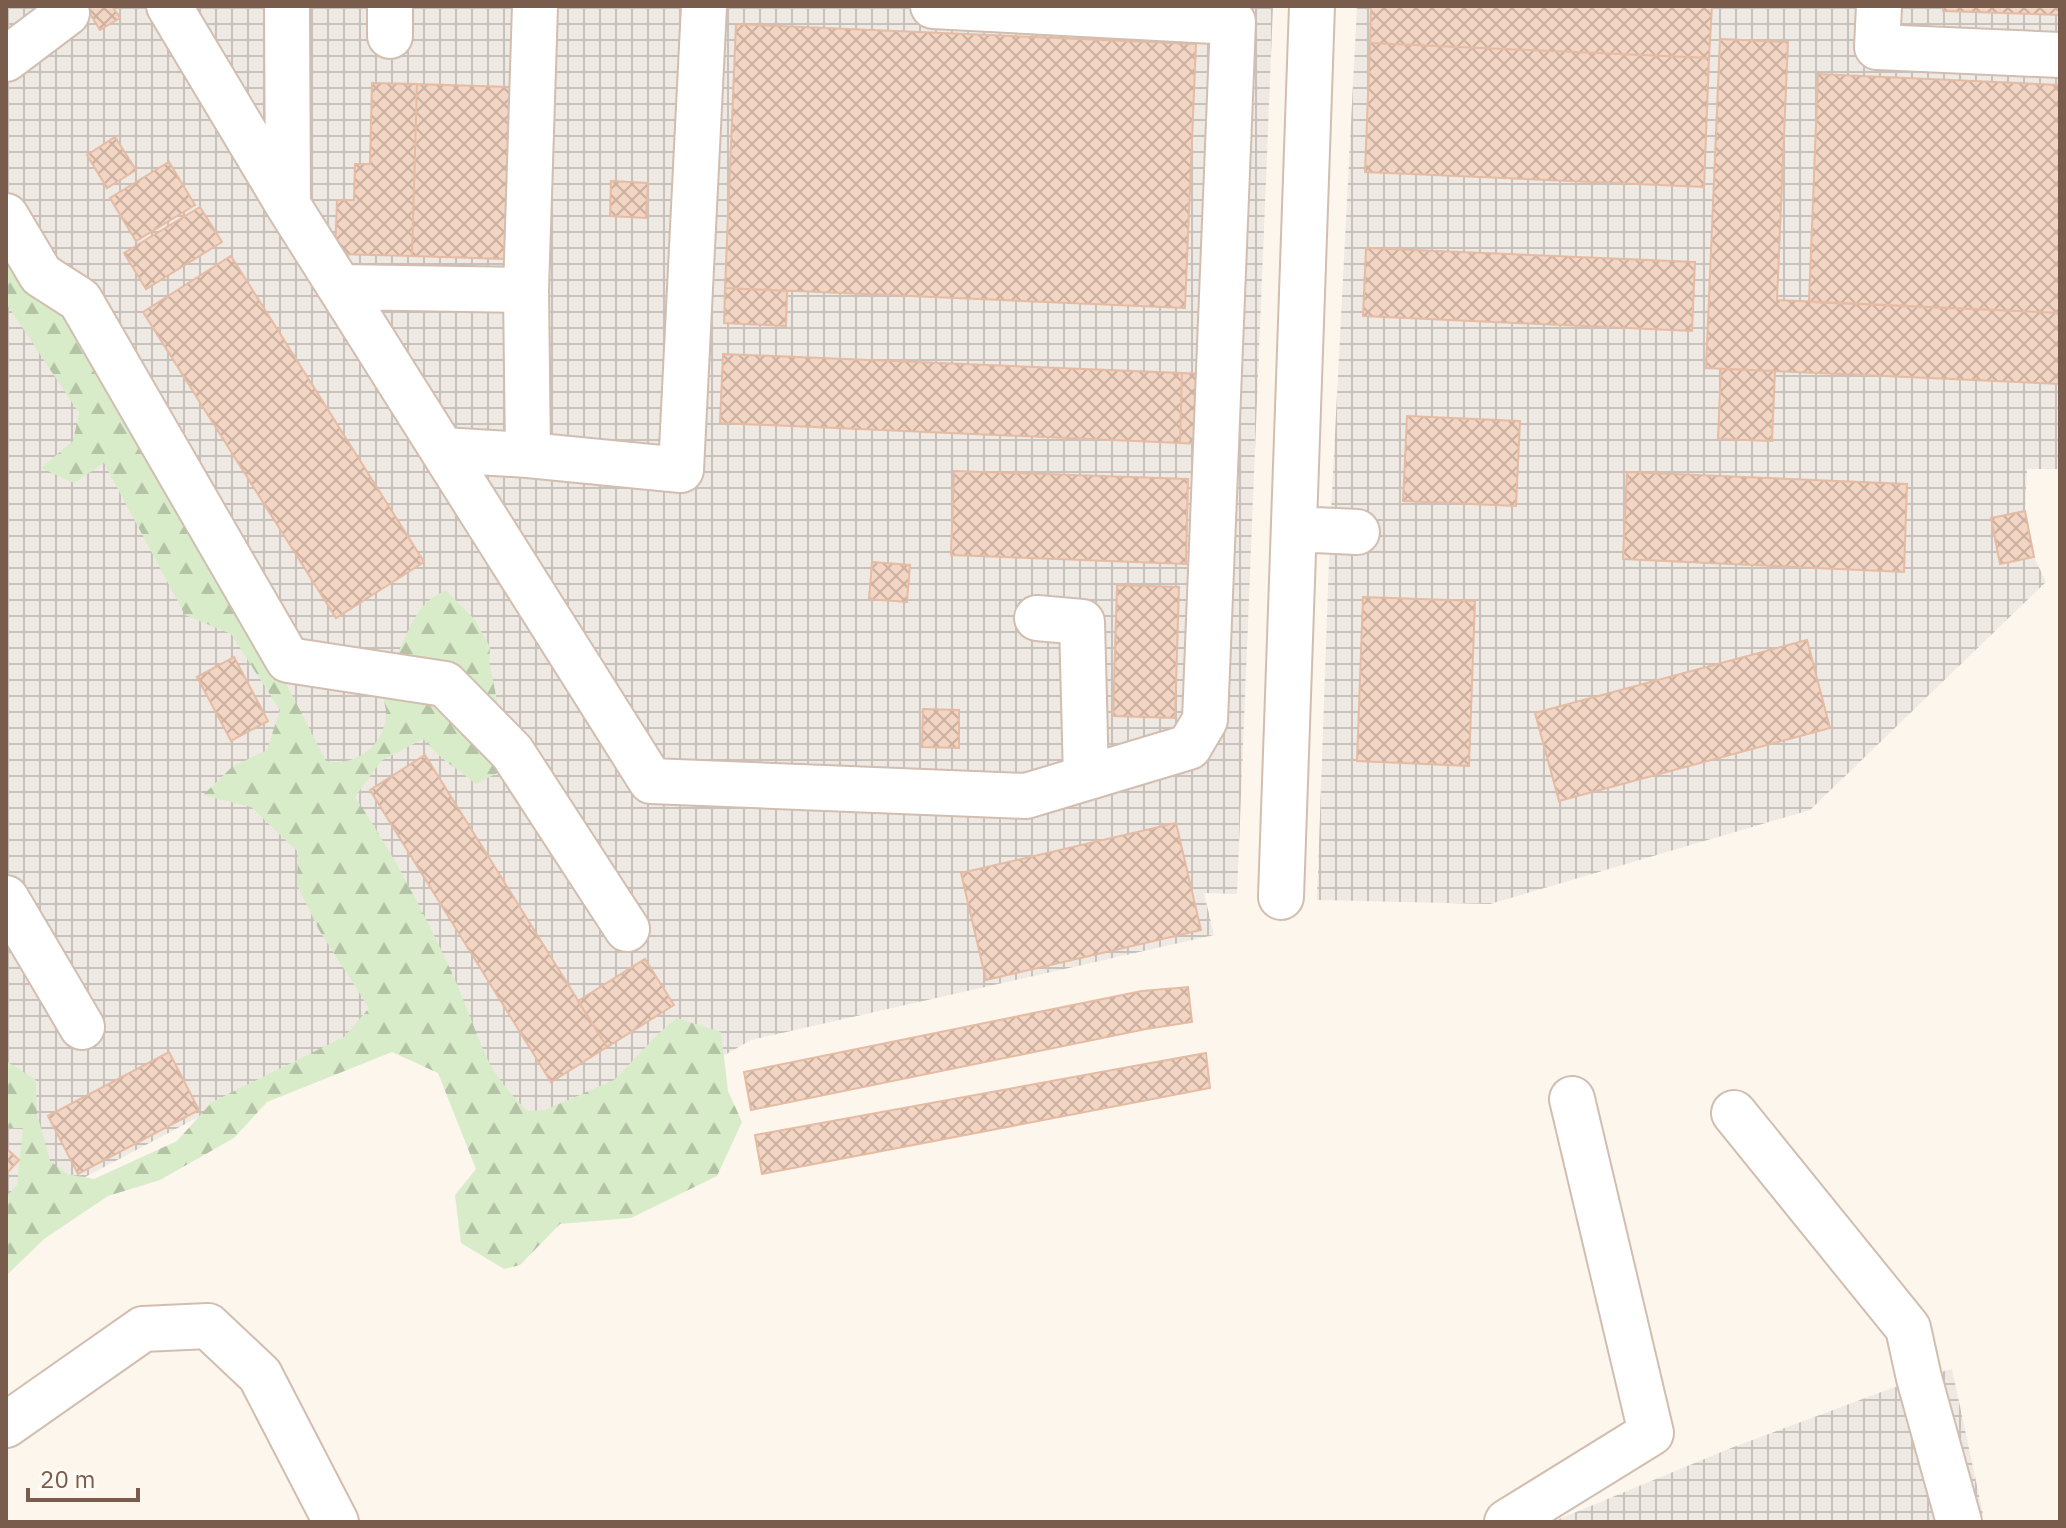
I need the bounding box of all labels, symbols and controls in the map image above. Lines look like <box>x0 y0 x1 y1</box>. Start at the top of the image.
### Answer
scale bar <box>28 1452 138 1502</box>
text: 20 m <box>40 1463 95 1495</box>

